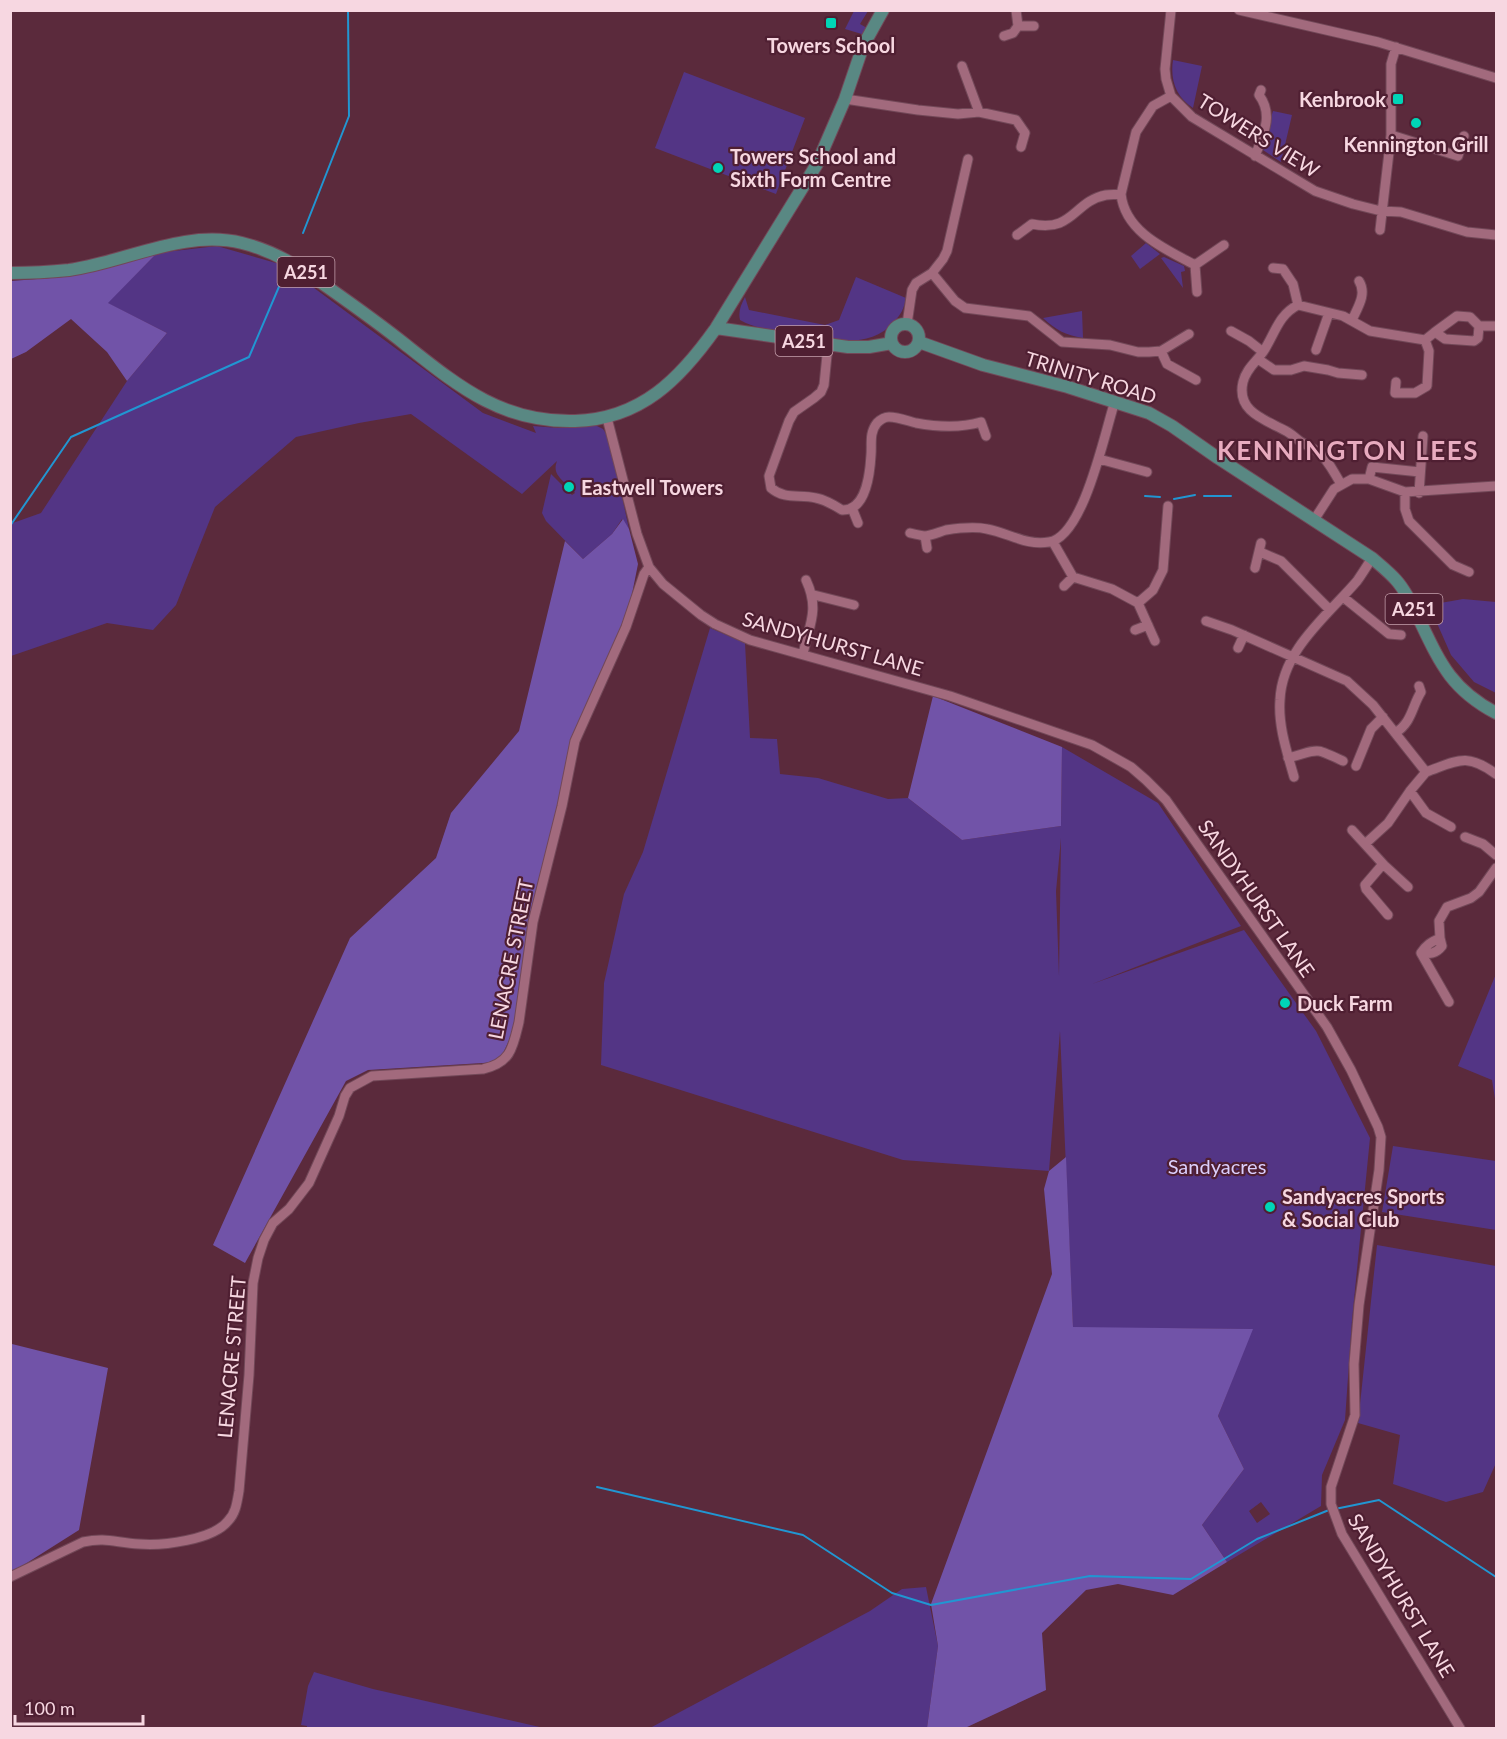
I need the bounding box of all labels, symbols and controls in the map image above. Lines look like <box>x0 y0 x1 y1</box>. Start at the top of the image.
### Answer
marker: Towers School <box>824 16 838 30</box>
place label: Towers School <box>767 33 895 57</box>
place label: Kenbrook <box>1299 87 1386 111</box>
street label: TOWERS VIEW <box>1194 88 1324 182</box>
marker: Kenbrook <box>1391 92 1405 106</box>
marker: Kennington Grill <box>1409 116 1423 130</box>
place label: Kennington Grill <box>1344 132 1488 156</box>
place label: Towers School and Sixth Form Centre <box>730 144 896 191</box>
marker: Towers School and Sixth Form Centre <box>711 161 725 175</box>
road number: A251 <box>278 257 334 287</box>
road number: A251 <box>776 326 832 356</box>
street label: TRINITY ROAD <box>1022 346 1160 408</box>
district label: KENNINGTON LEES <box>1217 434 1479 466</box>
place label: Eastwell Towers <box>581 475 723 499</box>
marker: Eastwell Towers <box>562 480 576 494</box>
road number: A251 <box>1386 594 1442 624</box>
street label: SANDYHURST LANE <box>740 606 926 680</box>
street label: SANDYHURST LANE <box>1194 815 1320 981</box>
street label: LENACRE STREET <box>483 877 537 1041</box>
place label: Duck Farm <box>1297 991 1393 1015</box>
marker: Duck Farm <box>1278 996 1292 1010</box>
park label: Sandyacres <box>1168 1154 1266 1178</box>
place label: Sandyacres Sports & Social Club <box>1282 1184 1445 1231</box>
marker: Sandyacres Sports & Social Club <box>1263 1200 1277 1214</box>
street label: LENACRE STREET <box>212 1275 250 1439</box>
street label: SANDYHURST LANE <box>1344 1509 1460 1681</box>
scale bar <box>15 1688 142 1726</box>
text: 100 m <box>24 1697 75 1719</box>

